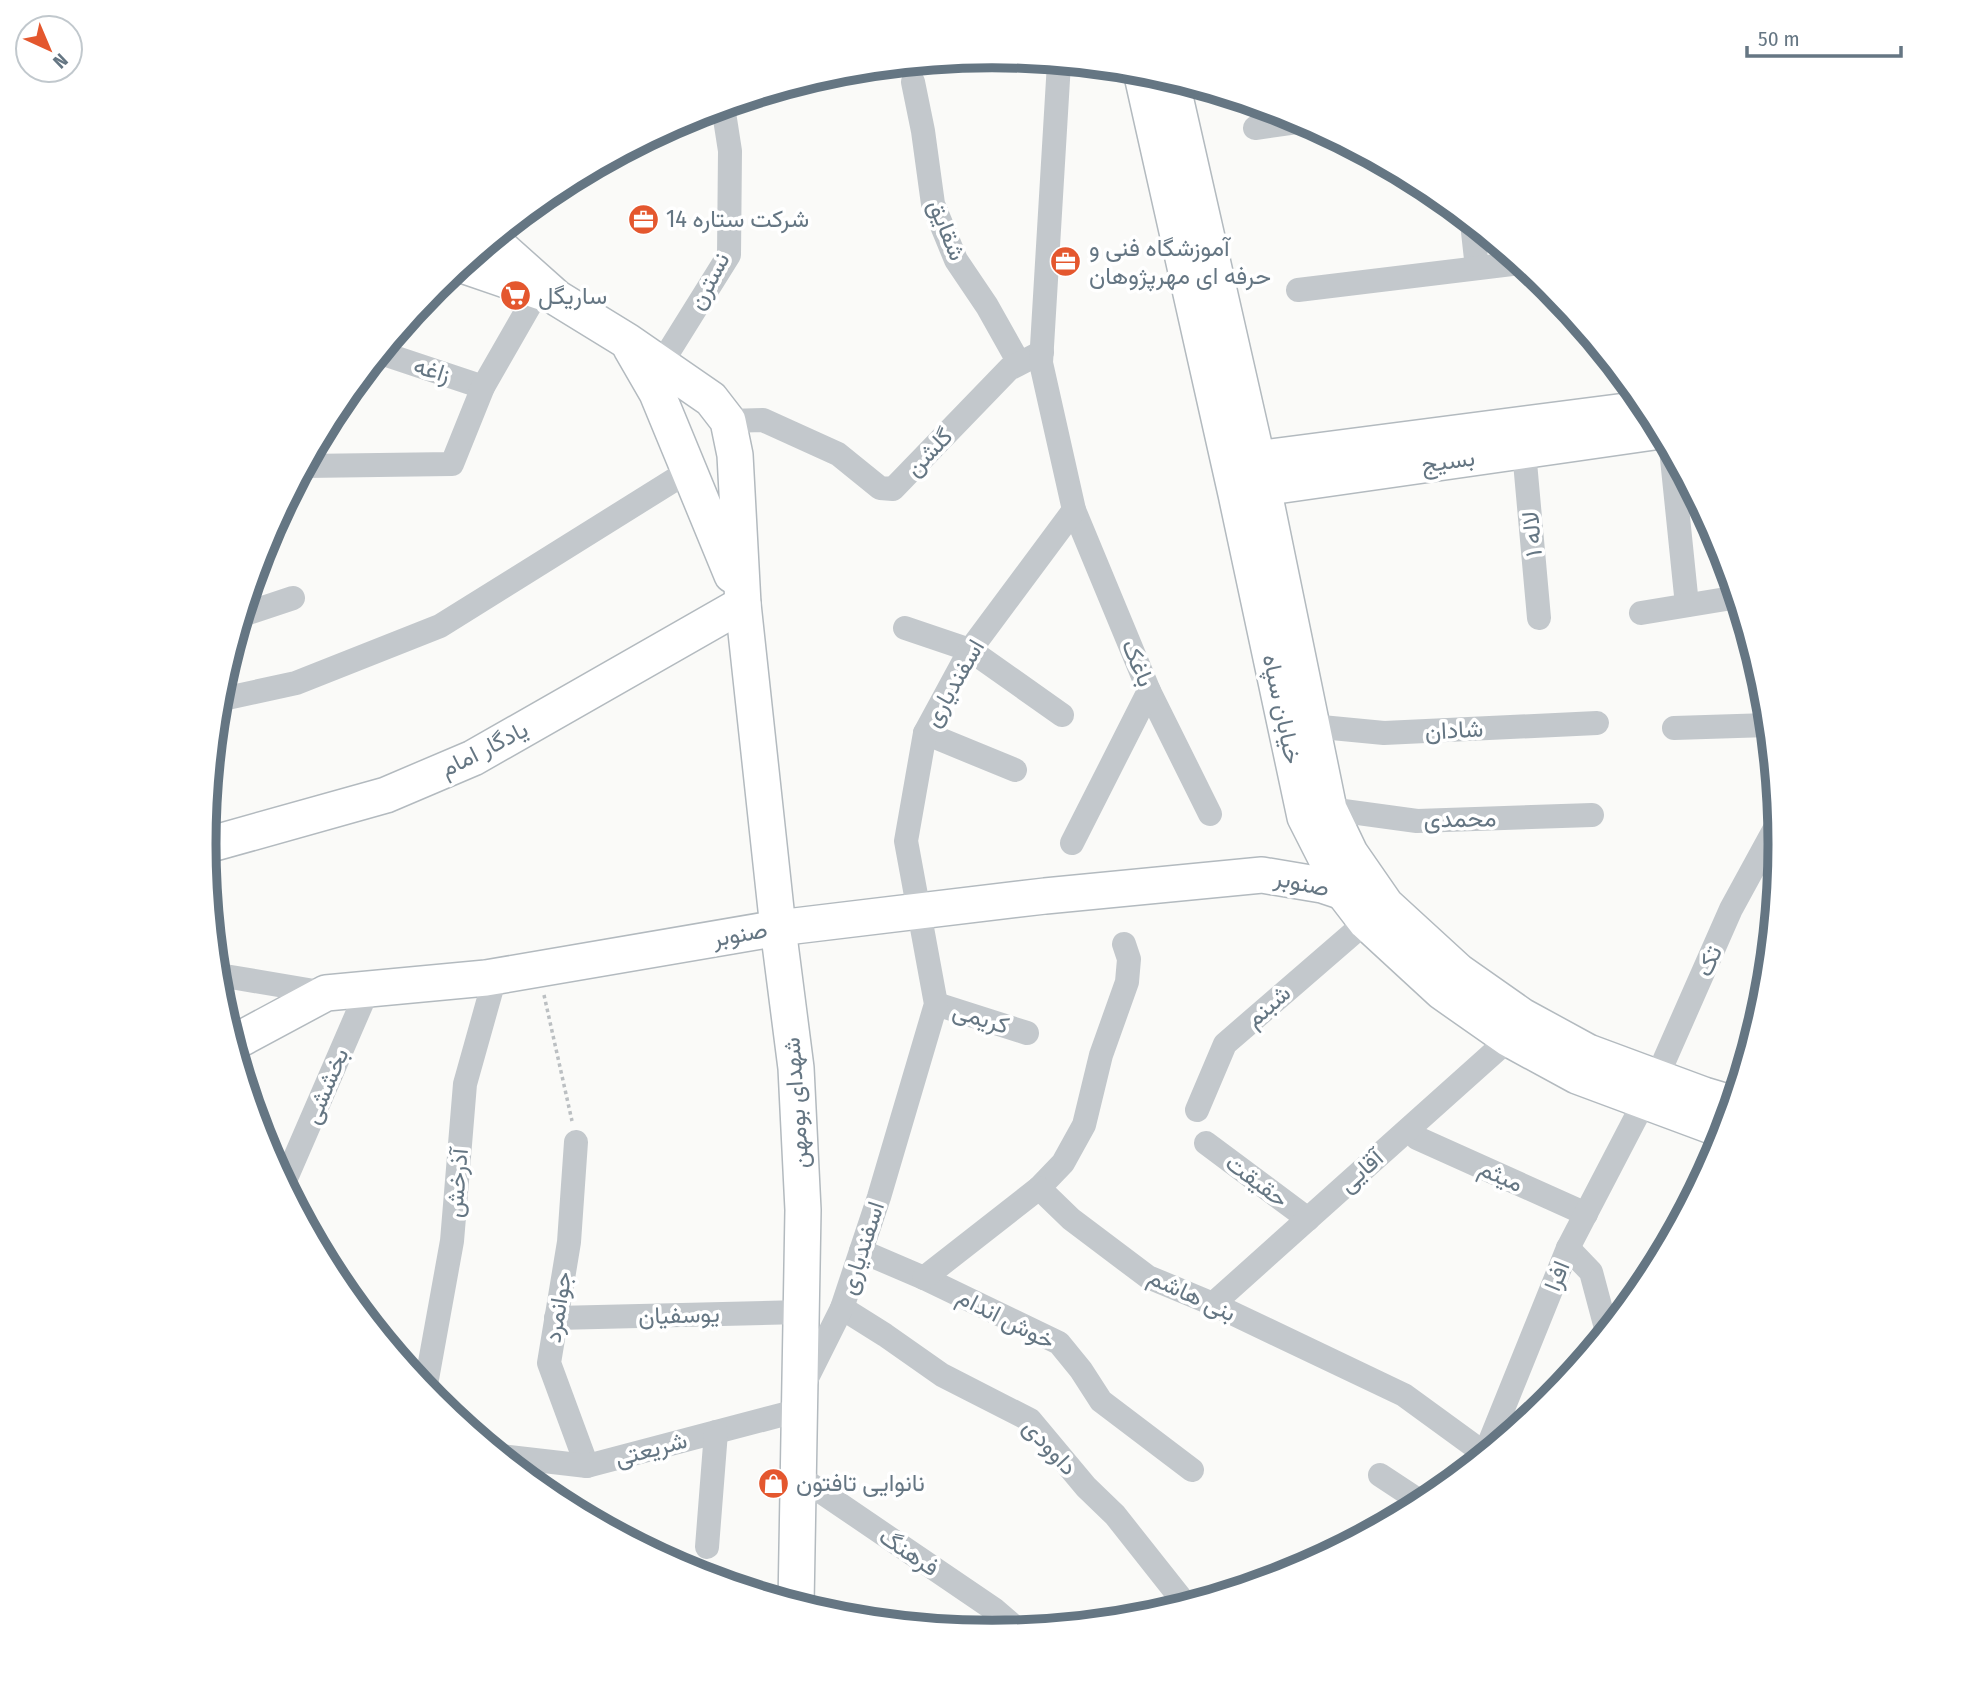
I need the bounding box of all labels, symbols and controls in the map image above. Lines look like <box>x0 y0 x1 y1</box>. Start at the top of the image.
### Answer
north arrow <box>14 14 84 84</box>
scale bar <box>1747 14 1901 58</box>
text: 50 m <box>1758 26 1800 52</box>
text: N <box>48 49 73 73</box>
street label: شقایق <box>922 195 972 265</box>
office icon: شرکت ستاره 14 <box>626 202 660 236</box>
place label: شرکت ستاره 14 <box>666 205 809 234</box>
place label: آموزشگاه فنی و حرفه ای مهرپژوهان <box>1089 234 1271 292</box>
office icon: آموزشگاه فنی و حرفه ای مهرپژوهان <box>1049 245 1083 279</box>
street label: نسترن <box>682 248 736 315</box>
supermarket icon: ساریگل <box>498 279 532 313</box>
place label: ساریگل <box>538 282 607 311</box>
street label: زاغه <box>410 351 454 390</box>
street label: گلشن <box>900 422 958 482</box>
street label: بسیج <box>1419 443 1477 482</box>
street label: لاله ۱ <box>1516 510 1548 558</box>
street label: اسفندیاری <box>918 634 991 732</box>
street label: باغک <box>1116 635 1160 691</box>
street label: خیابان سپاه <box>1255 652 1307 767</box>
street label: شادان <box>1424 714 1484 746</box>
street label: یادگار امام <box>435 715 533 785</box>
street label: محمدی <box>1423 804 1497 834</box>
street label: صنوبر <box>1271 863 1332 903</box>
street label: صنوبر <box>709 915 770 954</box>
street label: تک <box>1690 941 1728 981</box>
street label: شبنم <box>1240 979 1298 1035</box>
street label: کریمی <box>949 996 1012 1041</box>
street label: شهدای بومهن <box>777 1036 816 1170</box>
street label: بخششی <box>298 1044 354 1128</box>
street label: آقایی <box>1333 1142 1391 1198</box>
street label: آذرخش <box>440 1145 475 1219</box>
street label: حقیقت <box>1220 1148 1294 1214</box>
street label: میثم <box>1474 1154 1527 1200</box>
street label: اسفندیاری <box>834 1198 891 1298</box>
street label: افرا <box>1538 1257 1576 1295</box>
street label: بنی هاشم <box>1143 1263 1240 1329</box>
street label: جوانمرد <box>539 1269 578 1345</box>
street label: خوش اندام <box>952 1283 1059 1357</box>
street label: یوسفیان <box>638 1300 720 1331</box>
street label: داوودی <box>1016 1413 1083 1482</box>
street label: شریعتی <box>612 1426 690 1473</box>
shop icon: نانوایی تافتون <box>756 1466 790 1500</box>
place label: نانوایی تافتون <box>796 1469 925 1498</box>
street label: فرهنگ <box>873 1522 944 1583</box>

